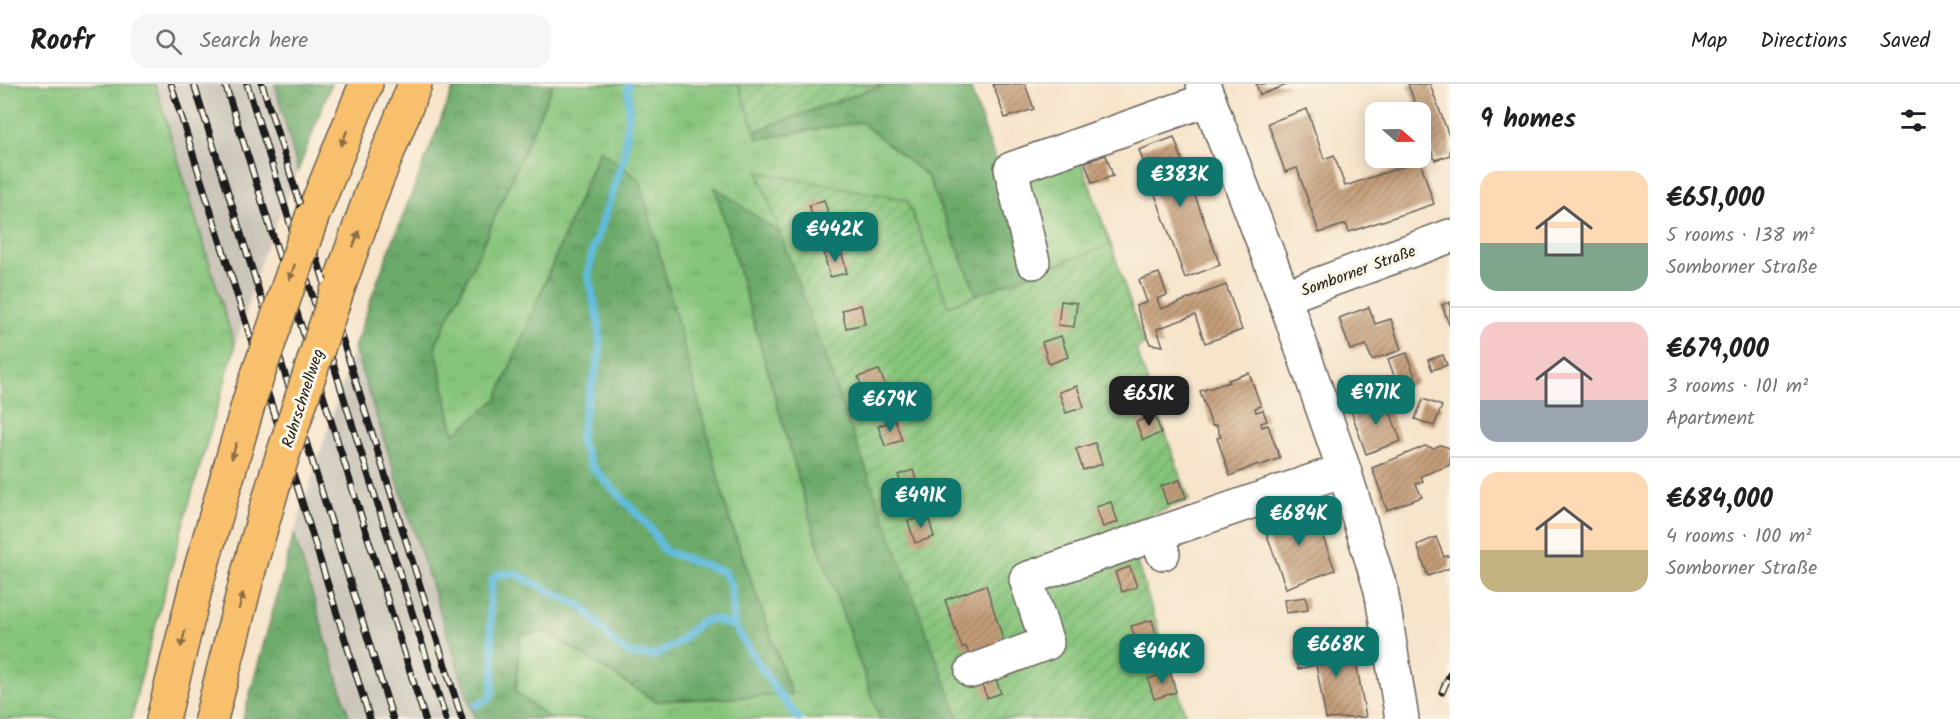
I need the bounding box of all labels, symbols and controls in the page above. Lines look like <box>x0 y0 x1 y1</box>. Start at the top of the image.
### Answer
search box <box>131 14 551 68</box>
text: Roofr <box>30 19 95 64</box>
text: Search here <box>200 24 308 59</box>
icon: search <box>152 25 185 58</box>
text: Map <box>1691 25 1727 58</box>
text: Directions <box>1760 25 1847 58</box>
text: Saved <box>1880 25 1930 58</box>
text: 9 homes <box>1480 99 1576 141</box>
north arrow <box>1365 102 1431 168</box>
map controls <box>1365 102 1431 168</box>
icon: filters <box>1897 104 1930 137</box>
one-way arrow <box>339 129 348 147</box>
pin: €383K <box>1138 157 1222 208</box>
text: €383K <box>1151 160 1209 192</box>
text: €651,000 <box>1666 178 1764 220</box>
icon: home <box>1528 195 1600 267</box>
pin: €442K <box>793 212 877 263</box>
text: €442K <box>806 215 864 247</box>
text: 5 rooms · 138 m² <box>1666 220 1815 252</box>
one-way arrow <box>351 230 361 248</box>
street label: Somborner Straße <box>1297 239 1420 304</box>
text: Somborner Straße <box>1666 252 1817 284</box>
one-way arrow <box>287 263 297 281</box>
text: €679,000 <box>1666 329 1769 371</box>
street label: Ruhrschnellweg <box>276 346 331 451</box>
icon: home <box>1528 346 1600 418</box>
text: 3 rooms · 101 m² <box>1666 371 1808 403</box>
pin: €971K <box>1334 375 1418 426</box>
pin: €651K <box>1107 376 1191 427</box>
text: €971K <box>1351 378 1401 410</box>
text: €651K <box>1123 379 1175 411</box>
pin: €679K <box>848 382 932 433</box>
text: €679K <box>862 385 918 417</box>
text: Apartment <box>1666 403 1755 435</box>
one-way arrow <box>229 443 238 461</box>
pin: €491K <box>879 478 963 529</box>
text: €684,000 <box>1666 479 1773 521</box>
text: €491K <box>895 481 947 513</box>
pin: €684K <box>1257 496 1341 547</box>
icon: home <box>1528 496 1600 568</box>
text: €684K <box>1270 499 1328 531</box>
text: 4 rooms · 100 m² <box>1666 521 1811 553</box>
text: Somborner Straße <box>1666 553 1817 585</box>
one-way arrow <box>236 592 246 610</box>
pin: €668K <box>1294 627 1378 678</box>
one-way arrow <box>177 630 187 649</box>
text: €668K <box>1307 630 1365 662</box>
pin: €446K <box>1120 634 1204 685</box>
text: €446K <box>1133 637 1191 669</box>

